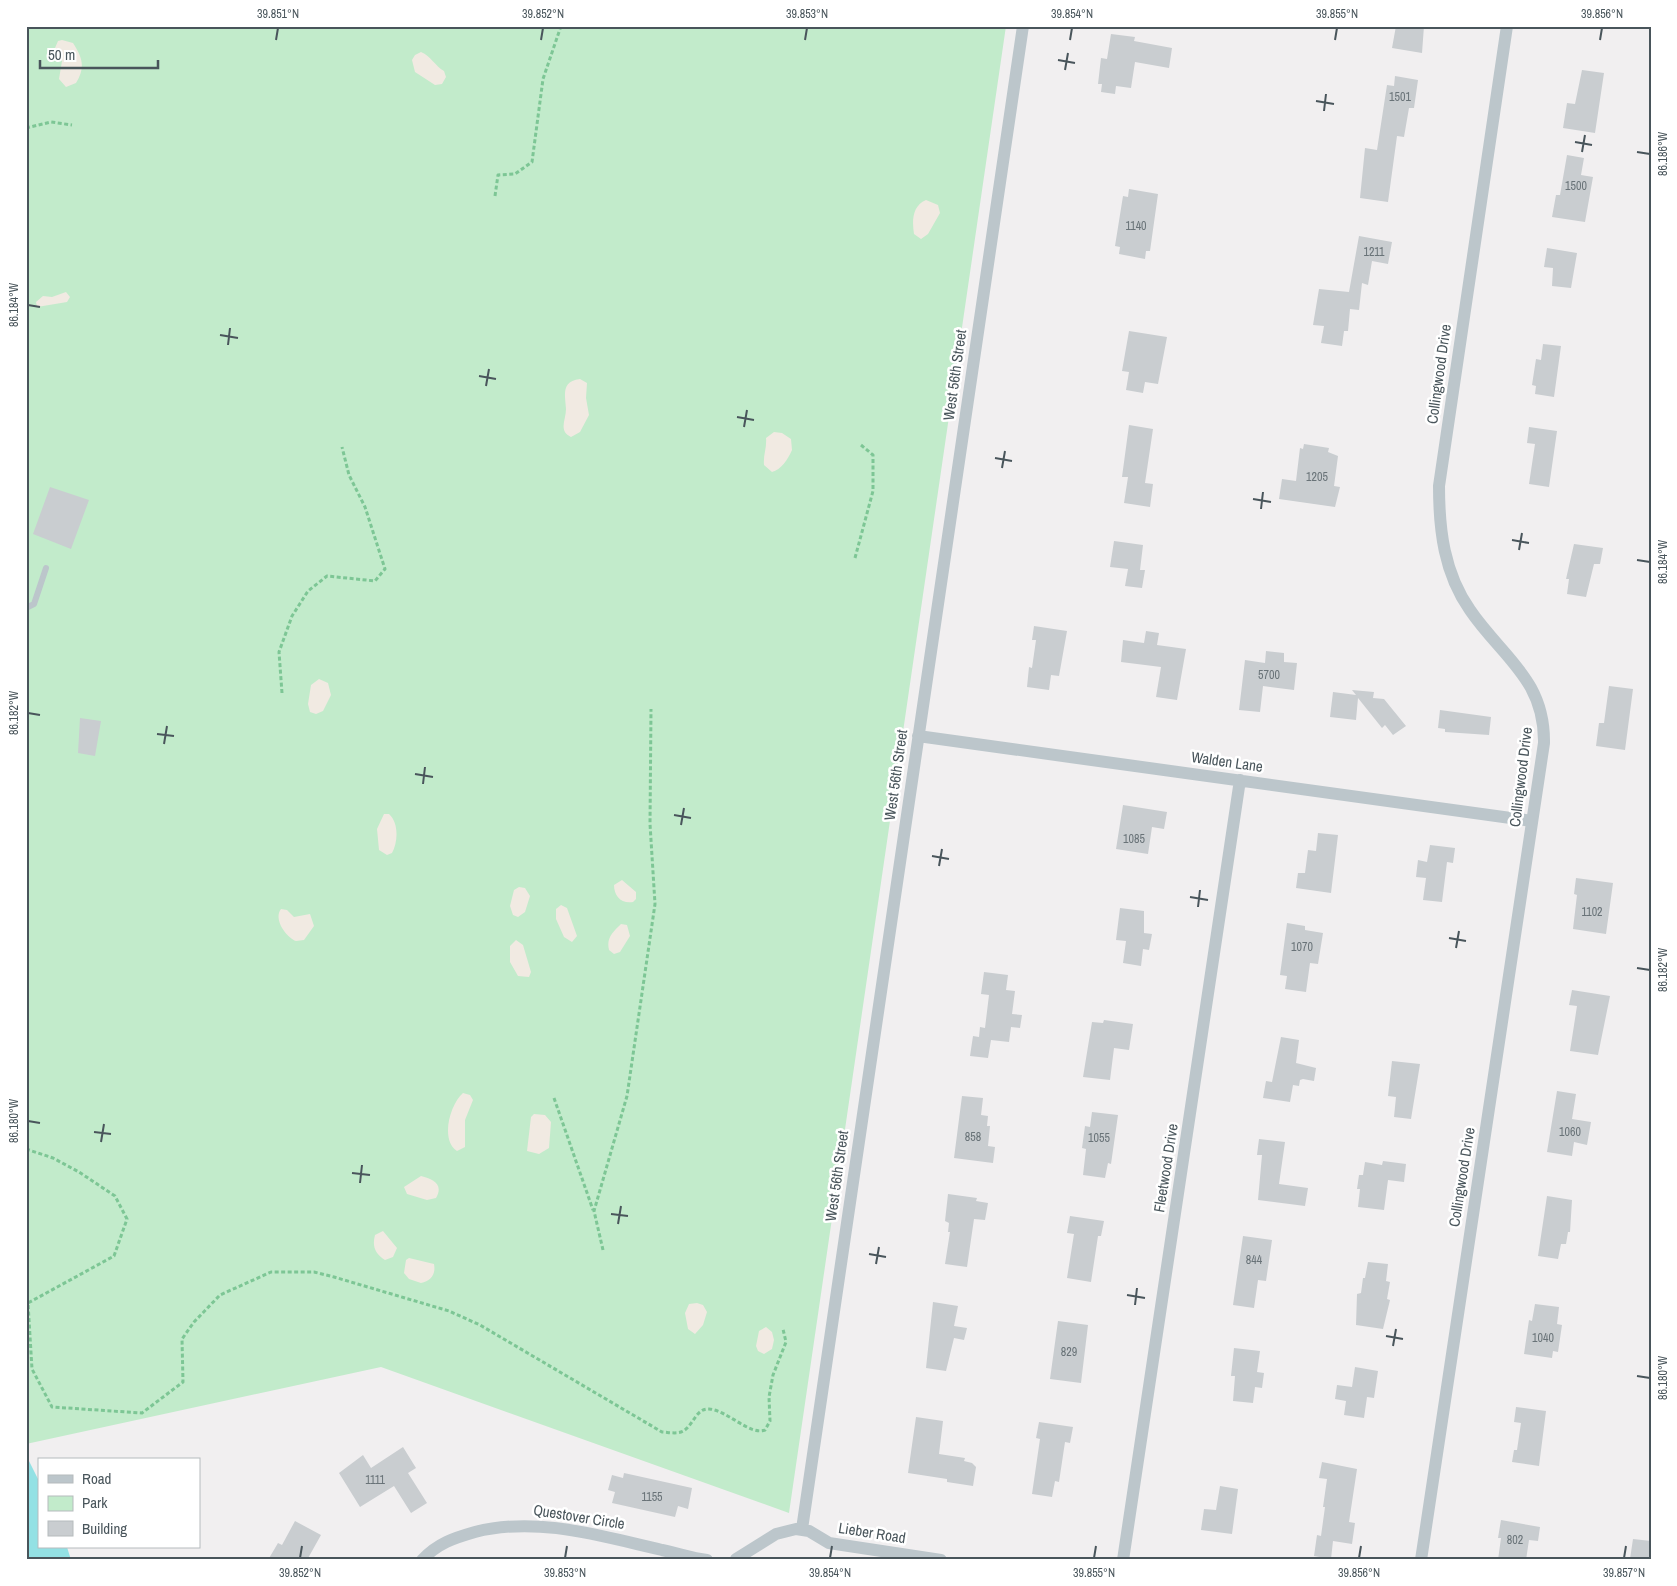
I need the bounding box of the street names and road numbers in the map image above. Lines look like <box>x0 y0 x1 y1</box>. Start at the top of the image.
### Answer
street label: Collingwood Drive <box>1421 323 1456 425</box>
street label: West 56th Street <box>938 328 971 422</box>
street label: Collingwood Drive <box>1504 726 1537 828</box>
street label: West 56th Street <box>879 728 912 822</box>
street label: Walden Lane <box>1190 746 1264 777</box>
street label: Fleetwood Drive <box>1148 1122 1183 1214</box>
street label: Collingwood Drive <box>1443 1126 1480 1228</box>
street label: West 56th Street <box>820 1129 853 1223</box>
street label: Questover Circle <box>532 1499 626 1534</box>
street label: Lieber Road <box>837 1517 907 1548</box>

